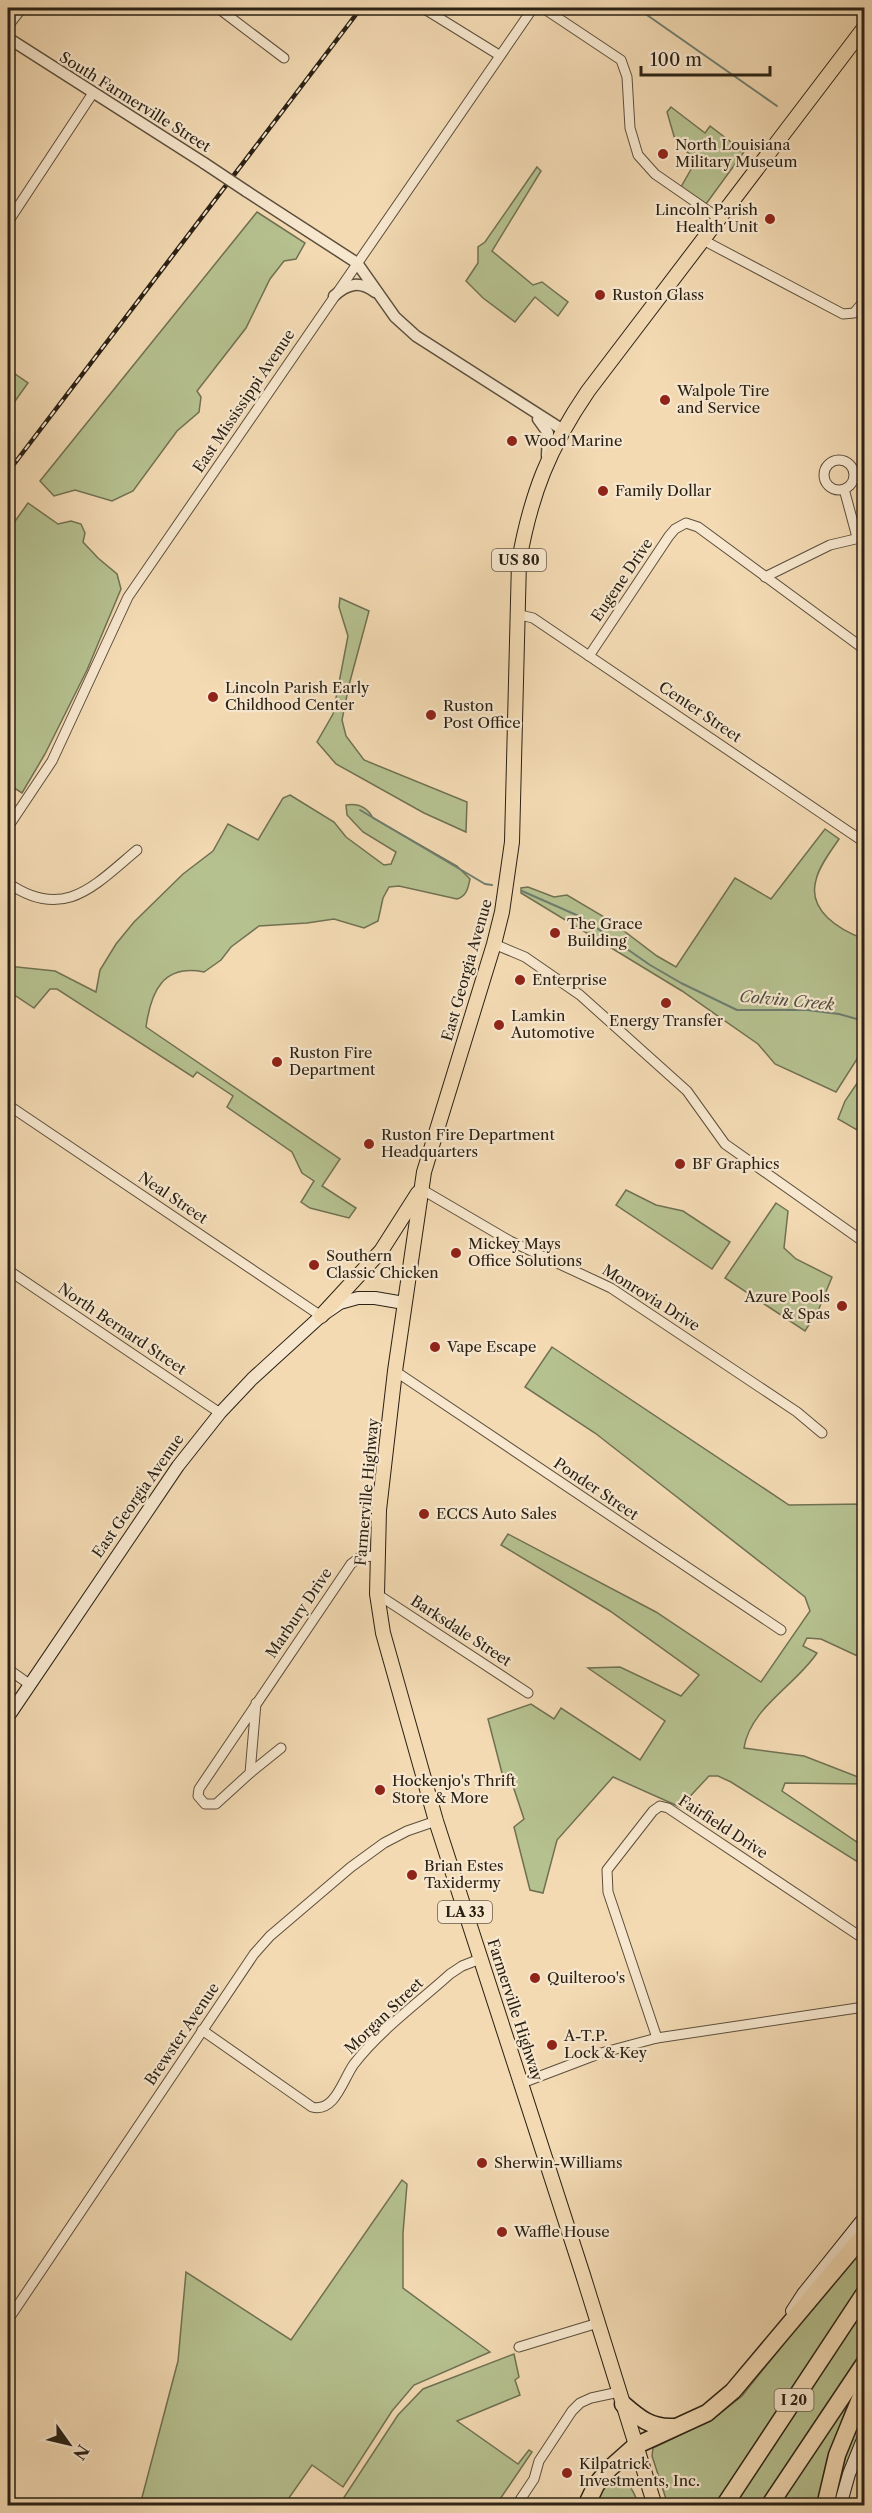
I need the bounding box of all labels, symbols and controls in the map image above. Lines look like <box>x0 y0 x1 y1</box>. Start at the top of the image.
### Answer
scale bar <box>641 39 770 77</box>
street label: South Farmerville Street <box>56 47 215 156</box>
text: 100 m <box>650 49 702 71</box>
place label: North Louisiana Military Museum <box>675 135 797 171</box>
marker: North Louisiana Military Museum <box>656 147 670 161</box>
place label: Lincoln Parish Health Unit <box>655 200 759 236</box>
marker: Lincoln Parish Health Unit <box>763 212 777 226</box>
place label: Ruston Glass <box>612 285 704 304</box>
marker: Ruston Glass <box>593 288 607 302</box>
street label: East Mississippi Avenue <box>189 325 299 476</box>
place label: Walpole Tire and Service <box>676 381 769 417</box>
marker: Walpole Tire and Service <box>658 393 672 407</box>
place label: Wood Marine <box>523 431 622 450</box>
marker: Wood Marine <box>505 434 519 448</box>
place label: Family Dollar <box>615 481 712 500</box>
marker: Family Dollar <box>596 484 610 498</box>
street label: Eugene Drive <box>587 534 656 625</box>
road number: US 80 <box>492 549 546 571</box>
street label: Center Street <box>655 677 746 747</box>
place label: Lincoln Parish Early Childhood Center <box>225 678 370 714</box>
marker: Lincoln Parish Early Childhood Center <box>206 690 220 704</box>
place label: Ruston Post Office <box>443 696 521 732</box>
marker: Ruston Post Office <box>424 708 438 722</box>
street label: East Georgia Avenue <box>437 897 496 1043</box>
place label: The Grace Building <box>567 914 643 950</box>
marker: The Grace Building <box>548 926 562 940</box>
place label: Enterprise <box>532 970 607 989</box>
marker: Enterprise <box>513 973 527 987</box>
water label: Colvin Creek <box>739 986 836 1014</box>
marker: Energy Transfer <box>659 996 673 1010</box>
place label: Lamkin Automotive <box>510 1006 595 1042</box>
place label: Energy Transfer <box>609 1011 724 1030</box>
marker: Lamkin Automotive <box>492 1018 506 1032</box>
place label: Ruston Fire Department <box>289 1043 376 1079</box>
marker: Ruston Fire Department <box>270 1055 284 1069</box>
place label: Ruston Fire Department Headquarters <box>381 1125 555 1161</box>
marker: Ruston Fire Department Headquarters <box>362 1137 376 1151</box>
place label: BF Graphics <box>692 1154 780 1173</box>
marker: BF Graphics <box>673 1157 687 1171</box>
street label: Neal Street <box>135 1168 212 1228</box>
place label: Mickey Mays Office Solutions <box>468 1234 582 1270</box>
place label: Southern Classic Chicken <box>326 1246 439 1282</box>
marker: Mickey Mays Office Solutions <box>449 1246 463 1260</box>
marker: Southern Classic Chicken <box>307 1258 321 1272</box>
street label: Monrovia Drive <box>599 1260 704 1335</box>
street label: North Bernard Street <box>55 1279 191 1379</box>
place label: Azure Pools & Spas <box>743 1287 830 1323</box>
marker: Azure Pools & Spas <box>835 1299 849 1313</box>
place label: Vape Escape <box>446 1337 536 1356</box>
marker: Vape Escape <box>428 1340 442 1354</box>
street label: Farmerville Highway <box>351 1417 382 1567</box>
street label: East Georgia Avenue <box>88 1430 187 1561</box>
street label: Ponder Street <box>550 1453 643 1524</box>
place label: ECCS Auto Sales <box>436 1504 557 1523</box>
marker: ECCS Auto Sales <box>417 1507 431 1521</box>
street label: Marbury Drive <box>261 1564 336 1661</box>
street label: Barksdale Street <box>407 1591 516 1671</box>
place label: Hockenjo's Thrift Store & More <box>392 1771 516 1807</box>
marker: Hockenjo's Thrift Store & More <box>373 1783 387 1797</box>
street label: Fairfield Drive <box>675 1791 771 1862</box>
place label: Brian Estes Taxidermy <box>424 1856 504 1892</box>
marker: Brian Estes Taxidermy <box>405 1868 419 1882</box>
road number: LA 33 <box>438 1901 492 1923</box>
street label: Farmerville Highway <box>484 1936 548 2084</box>
place label: Quilteroo's <box>547 1968 625 1987</box>
marker: Quilteroo's <box>528 1971 542 1985</box>
street label: Morgan Street <box>340 1973 427 2058</box>
street label: Brewster Avenue <box>140 1979 223 2089</box>
place label: A-T.P. Lock & Key <box>563 2026 648 2062</box>
marker: A-T.P. Lock & Key <box>545 2038 559 2052</box>
place label: Sherwin-Williams <box>494 2153 622 2172</box>
marker: Sherwin-Williams <box>475 2156 489 2170</box>
place label: Waffle House <box>513 2222 610 2241</box>
marker: Waffle House <box>495 2225 509 2239</box>
road number: I 20 <box>774 2389 814 2411</box>
north arrow <box>39 2414 99 2474</box>
text: N <box>69 2441 94 2464</box>
place label: Kilpatrick Investments, Inc. <box>579 2454 700 2490</box>
marker: Kilpatrick Investments, Inc. <box>560 2466 574 2480</box>

